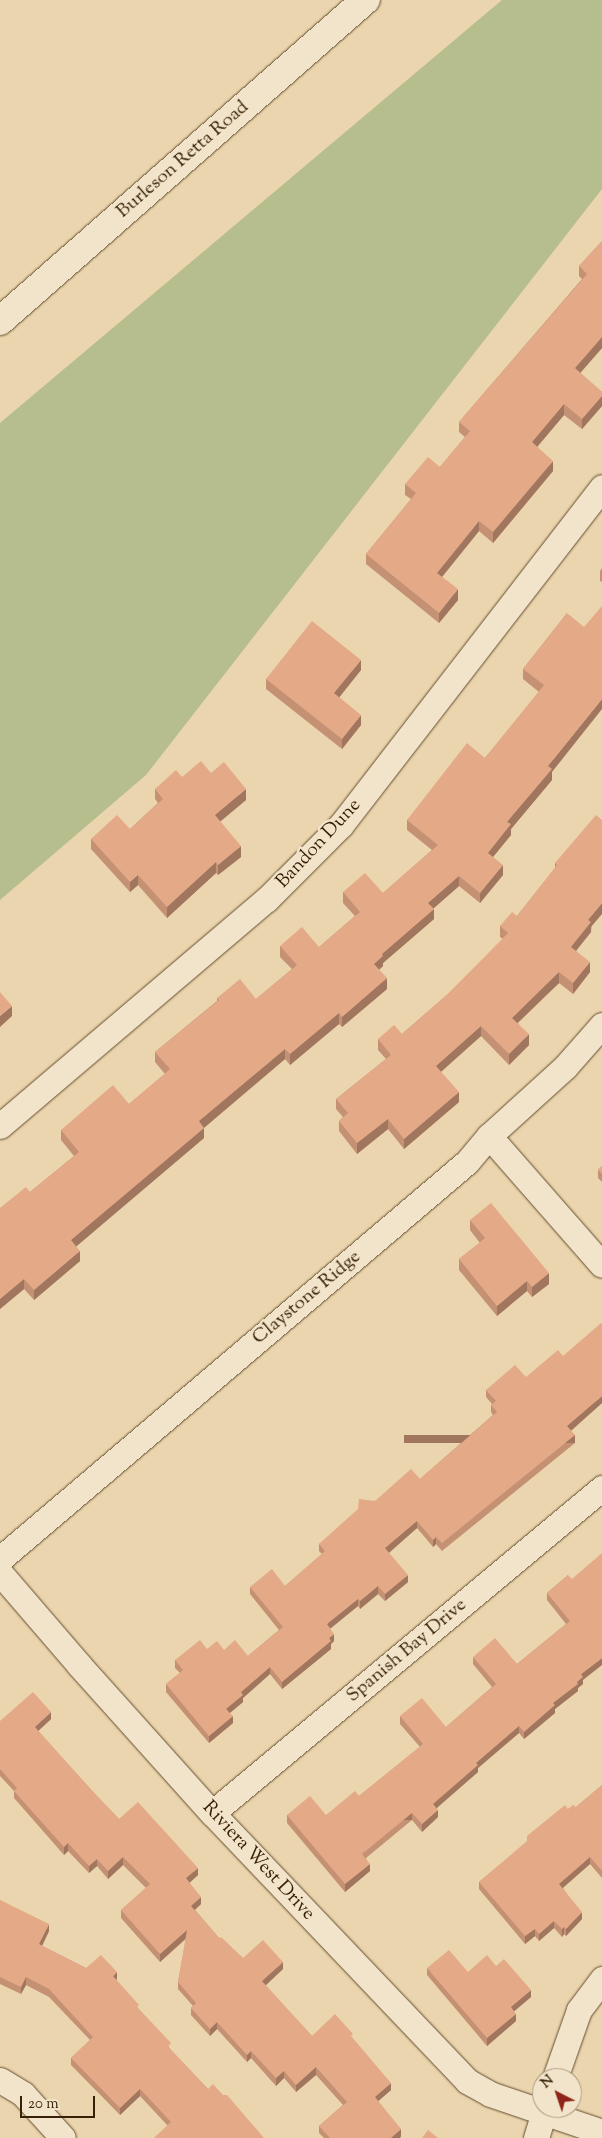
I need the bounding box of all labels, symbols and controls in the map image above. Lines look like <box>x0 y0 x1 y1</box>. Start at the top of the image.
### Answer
street label: Burleson Retta Road <box>112 96 254 224</box>
street label: Bandon Dune <box>272 795 366 893</box>
street label: Claystone Ridge <box>248 1246 366 1350</box>
street label: Spanish Bay Drive <box>342 1594 472 1708</box>
street label: Riviera West Drive <box>197 1797 319 1925</box>
north arrow <box>532 2068 582 2118</box>
text: N <box>537 2071 559 2094</box>
scale bar <box>22 2086 98 2118</box>
text: 20 m <box>28 2094 59 2115</box>

